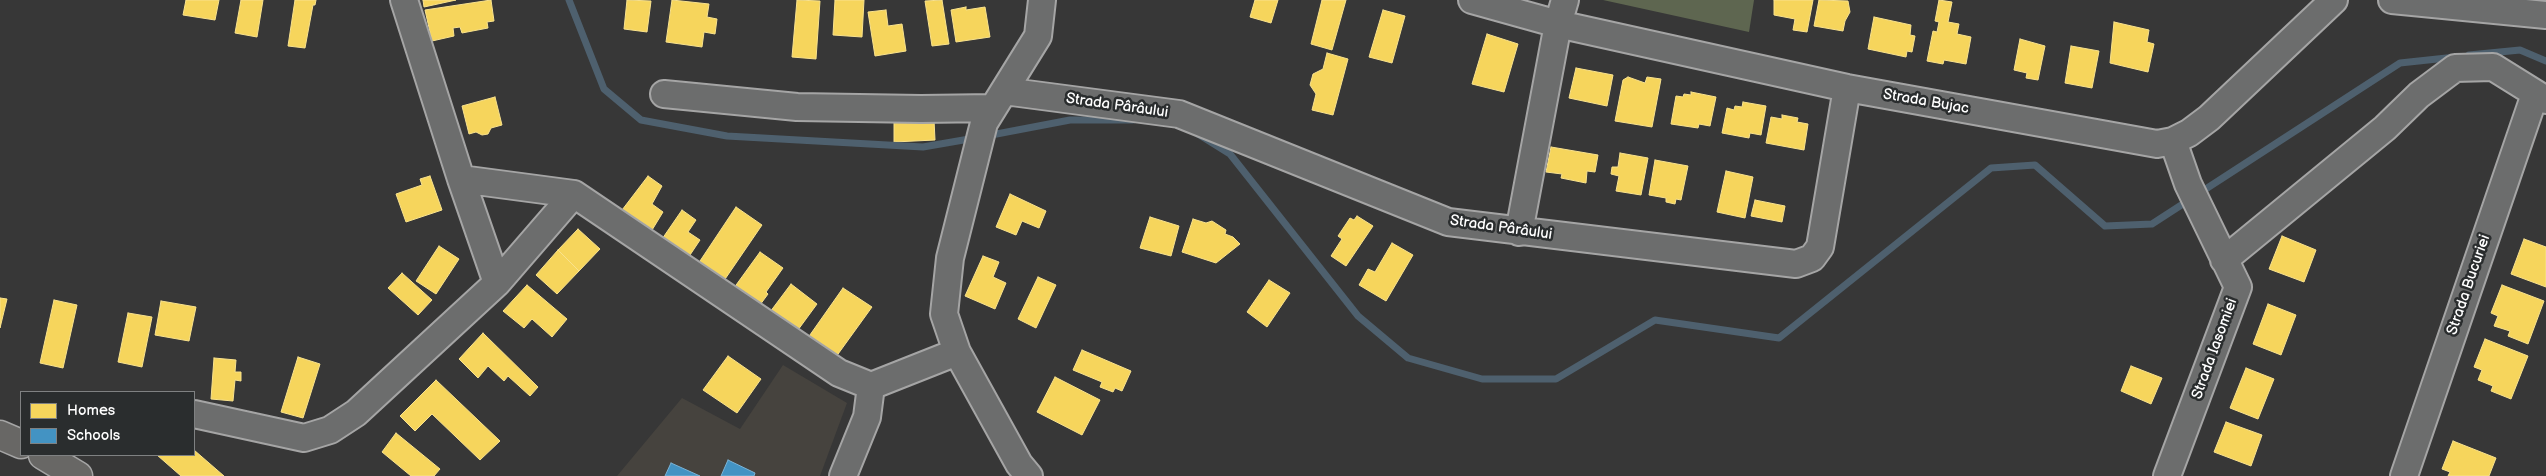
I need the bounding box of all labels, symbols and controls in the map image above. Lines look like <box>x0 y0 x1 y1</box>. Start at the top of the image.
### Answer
street label: Strada Bujac <box>1882 86 1970 118</box>
street label: Strada Pârâului <box>1065 90 1169 122</box>
street label: Strada Pârâului <box>1449 212 1553 244</box>
street label: Strada Bucuriei <box>2443 233 2495 337</box>
street label: Strada Iasomiei <box>2188 296 2242 402</box>
legend <box>20 391 195 456</box>
text: Homes <box>67 401 115 420</box>
text: Schools <box>67 426 120 445</box>

